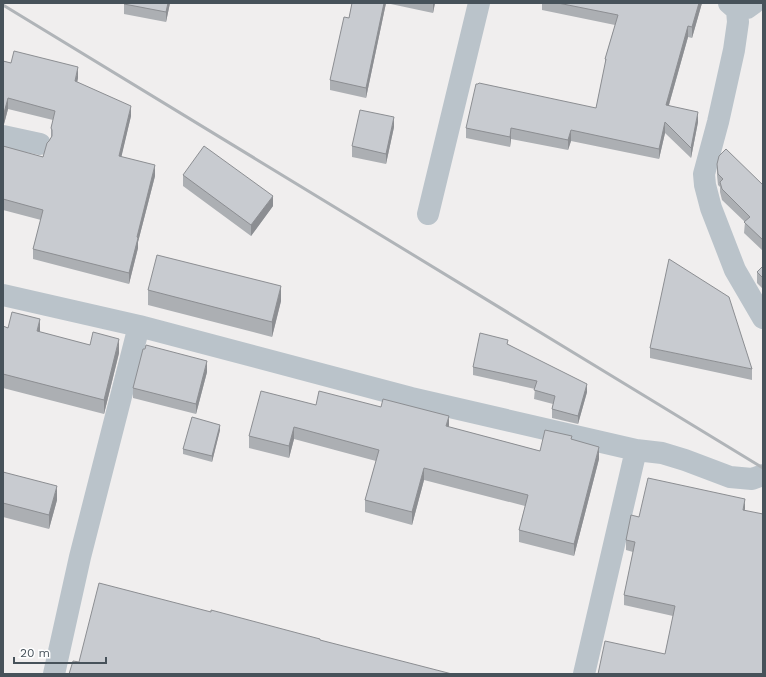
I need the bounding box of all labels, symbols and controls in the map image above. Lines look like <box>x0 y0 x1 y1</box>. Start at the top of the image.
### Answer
scale bar <box>14 639 106 665</box>
text: 20 m <box>20 646 50 660</box>

